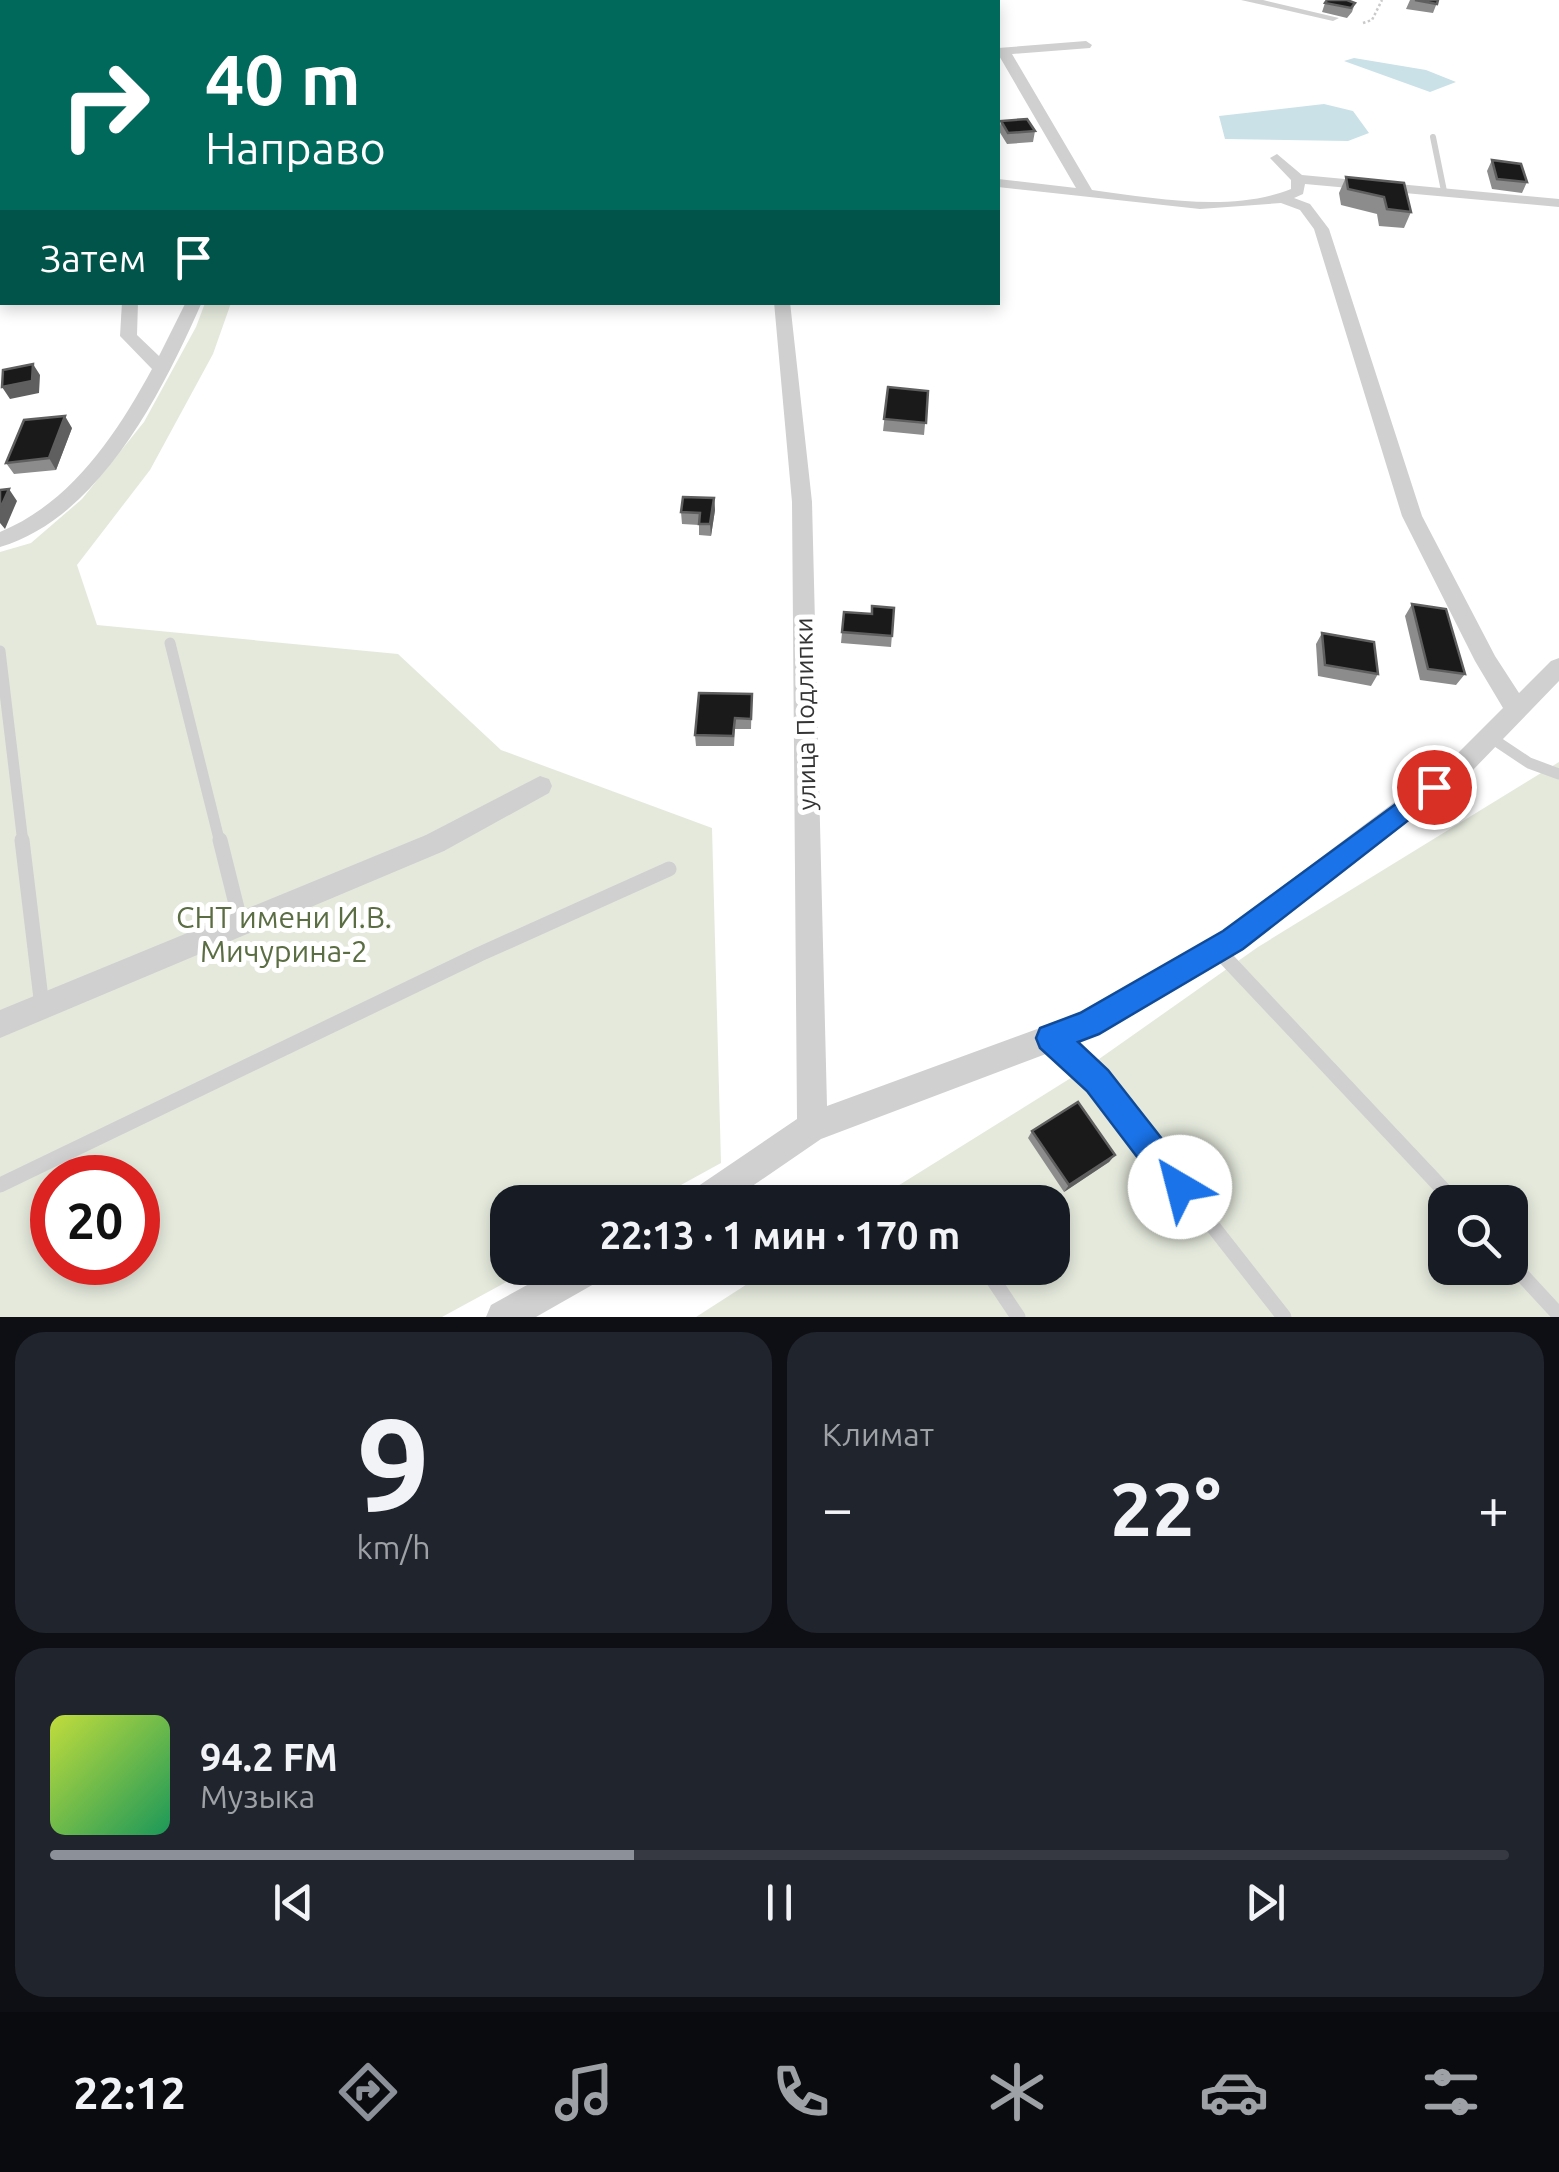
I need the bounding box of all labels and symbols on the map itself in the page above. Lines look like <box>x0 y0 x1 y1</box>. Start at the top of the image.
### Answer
street label: улица Подлипки <box>789 617 821 811</box>
pin <box>1392 745 1477 830</box>
park label: СНТ имени И.В. Мичурина-2 <box>176 900 392 968</box>
position arrow <box>1128 1135 1232 1239</box>
speed limit sign: 20 <box>30 1155 160 1285</box>

